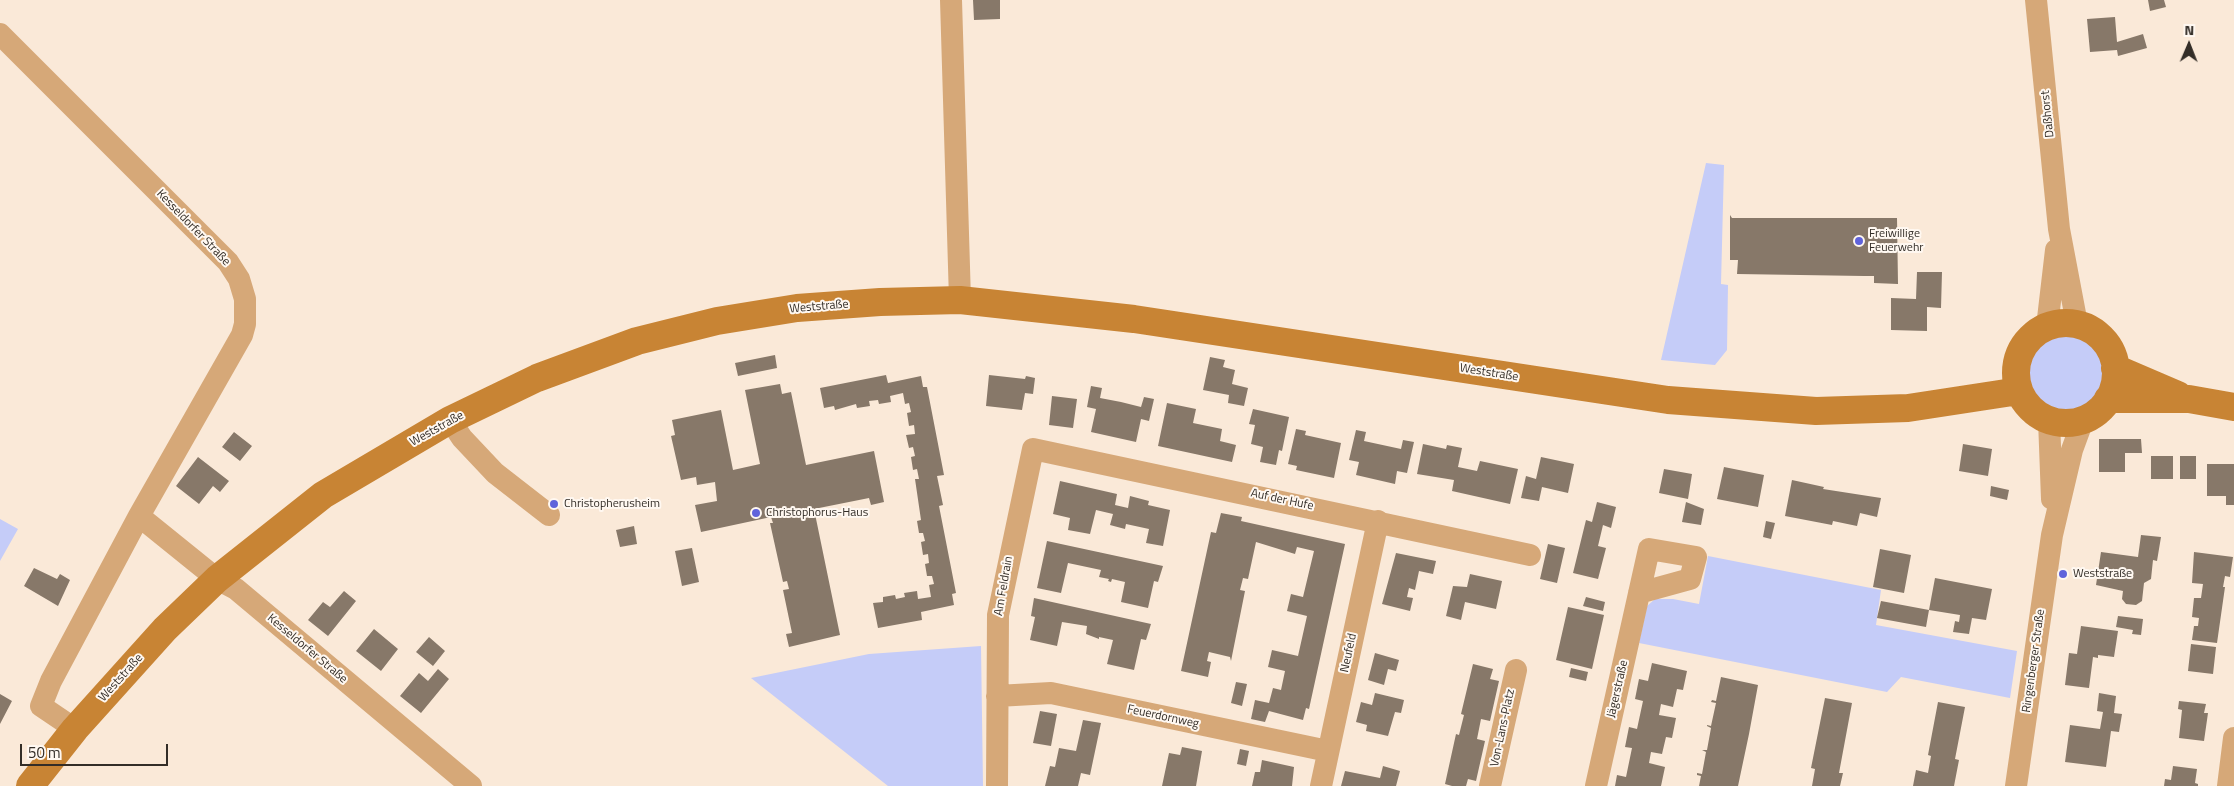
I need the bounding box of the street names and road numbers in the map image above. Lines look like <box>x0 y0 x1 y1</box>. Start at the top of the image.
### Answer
street label: Daßhorst <box>2038 90 2058 138</box>
street label: Kesseldorfer Straße <box>153 187 233 269</box>
street label: Weststraße <box>789 297 849 317</box>
street label: Weststraße <box>1459 361 1519 385</box>
street label: Weststraße <box>408 408 466 450</box>
street label: Auf der Hufe <box>1249 486 1315 514</box>
street label: Am Feldrain <box>992 555 1016 617</box>
street label: Ringenberger Straße <box>2020 608 2048 714</box>
street label: Kesseldorfer Straße <box>264 611 350 687</box>
street label: Neufeld <box>1338 632 1360 674</box>
street label: Weststraße <box>96 651 146 705</box>
street label: Jägerstraße <box>1604 659 1632 719</box>
street label: Von-Lans-Platz <box>1488 688 1518 768</box>
street label: Feuerdornweg <box>1126 702 1200 732</box>

